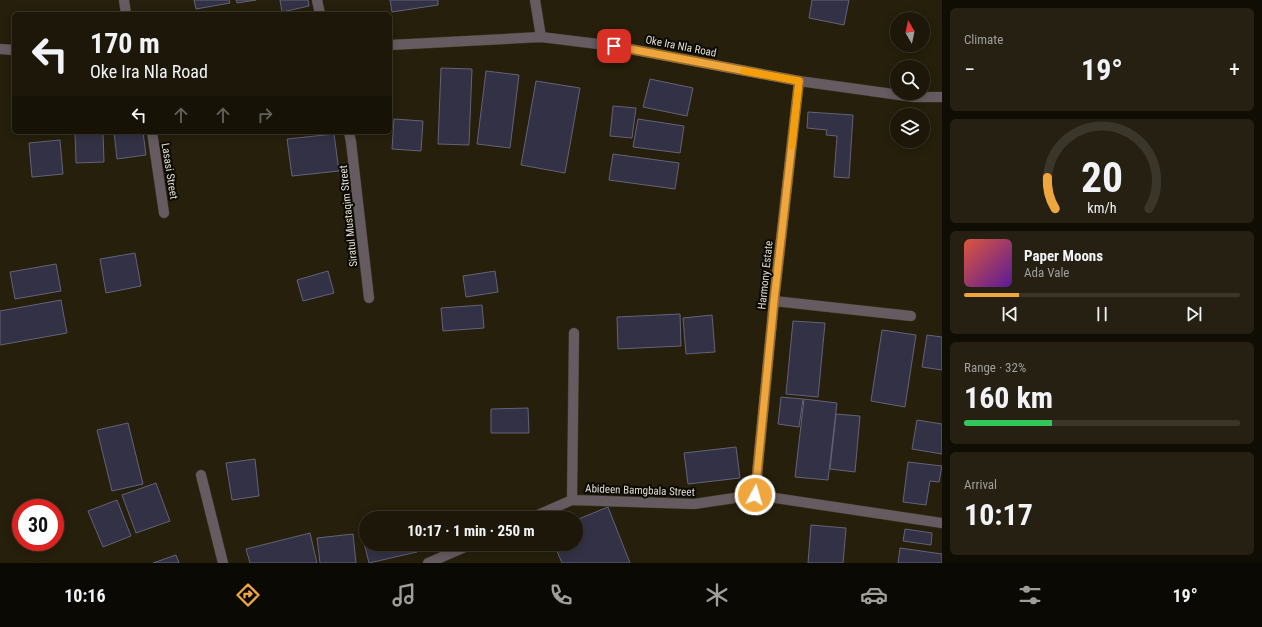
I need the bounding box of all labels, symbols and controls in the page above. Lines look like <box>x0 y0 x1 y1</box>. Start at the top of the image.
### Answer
north arrow <box>890 12 930 52</box>
map controls <box>890 12 930 148</box>
text: 170 m <box>90 27 160 60</box>
icon: left <box>24 28 76 80</box>
pin <box>597 29 631 63</box>
text: Climate <box>964 32 1003 47</box>
street label: Oke Ira Nla Road <box>644 33 718 60</box>
icon: arrive <box>603 35 625 57</box>
text: 19° <box>1081 52 1123 87</box>
text: − <box>964 57 975 82</box>
text: + <box>1229 57 1240 82</box>
button: search <box>890 60 930 100</box>
text: Oke Ira Nla Road <box>90 61 208 82</box>
icon: left <box>128 104 150 126</box>
icon: ahead <box>170 104 192 126</box>
icon: ahead <box>212 104 234 126</box>
icon: right <box>254 104 276 126</box>
button: layers <box>890 108 930 148</box>
street label: Lasasi Street <box>159 142 180 200</box>
text: 20 <box>1081 153 1123 202</box>
street label: Siratul Mustaqim Street <box>337 165 360 267</box>
text: km/h <box>1087 199 1117 215</box>
street label: Harmony Estate <box>755 240 776 310</box>
text: Paper Moons <box>1024 247 1103 265</box>
text: Ada Vale <box>1024 265 1069 280</box>
icon: previous <box>999 303 1021 325</box>
icon: pause <box>1091 303 1113 325</box>
icon: next <box>1183 303 1205 325</box>
text: Range · 32% <box>964 360 1026 375</box>
text: 160 km <box>964 380 1053 415</box>
position arrow <box>734 474 776 516</box>
text: Arrival <box>964 477 997 492</box>
street label: Abideen Bamgbala Street <box>585 482 695 499</box>
text: 10:17 <box>964 497 1033 532</box>
speed limit sign: 30 <box>12 499 64 551</box>
text: 10:17 · 1 min · 250 m <box>407 522 535 540</box>
icon: directions <box>234 581 262 609</box>
icon: music <box>390 581 418 609</box>
icon: phone <box>547 581 575 609</box>
icon: climate <box>703 581 731 609</box>
icon: car <box>860 581 888 609</box>
icon: filters <box>1016 581 1044 609</box>
text: 10:16 <box>64 585 106 606</box>
text: 19° <box>1172 585 1198 606</box>

